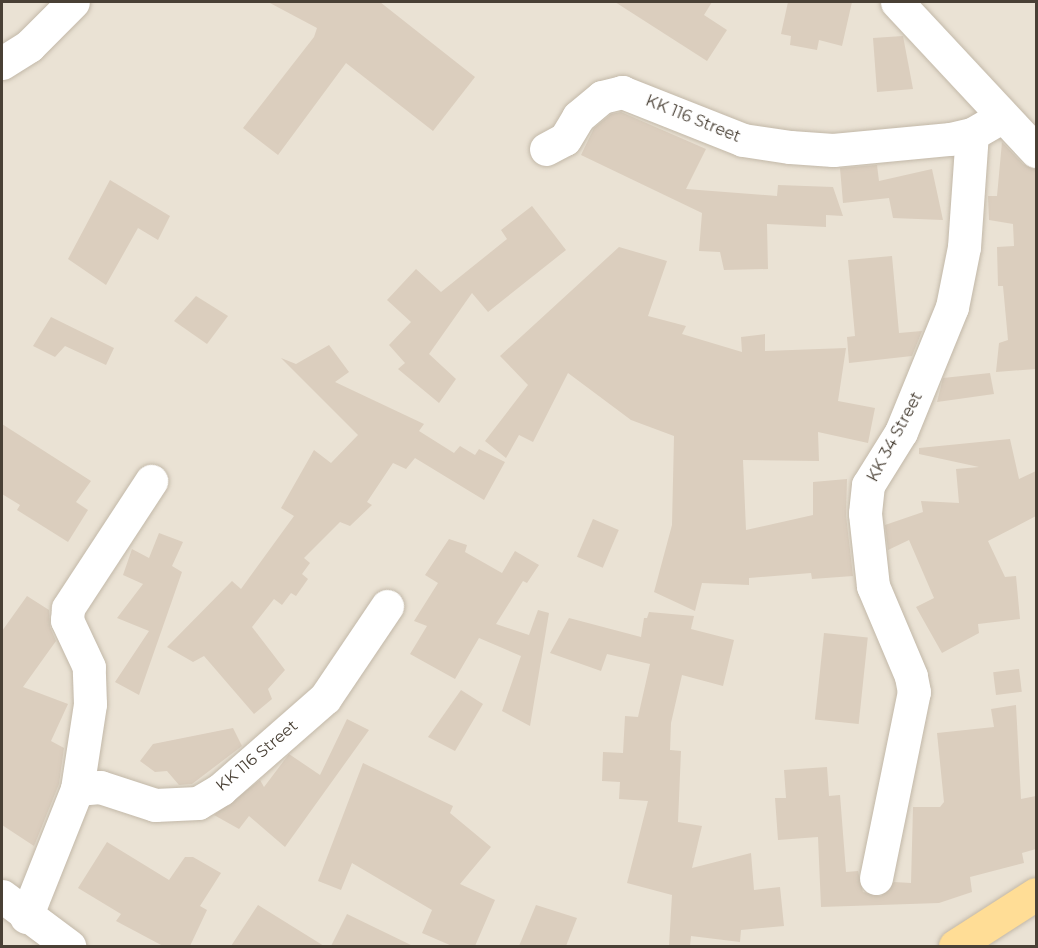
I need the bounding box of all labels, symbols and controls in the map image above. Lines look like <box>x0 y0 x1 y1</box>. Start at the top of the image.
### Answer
street label: KK 116 Street <box>643 91 743 147</box>
street label: KK 34 Street <box>863 389 927 485</box>
street label: KK 116 Street <box>212 716 302 796</box>

